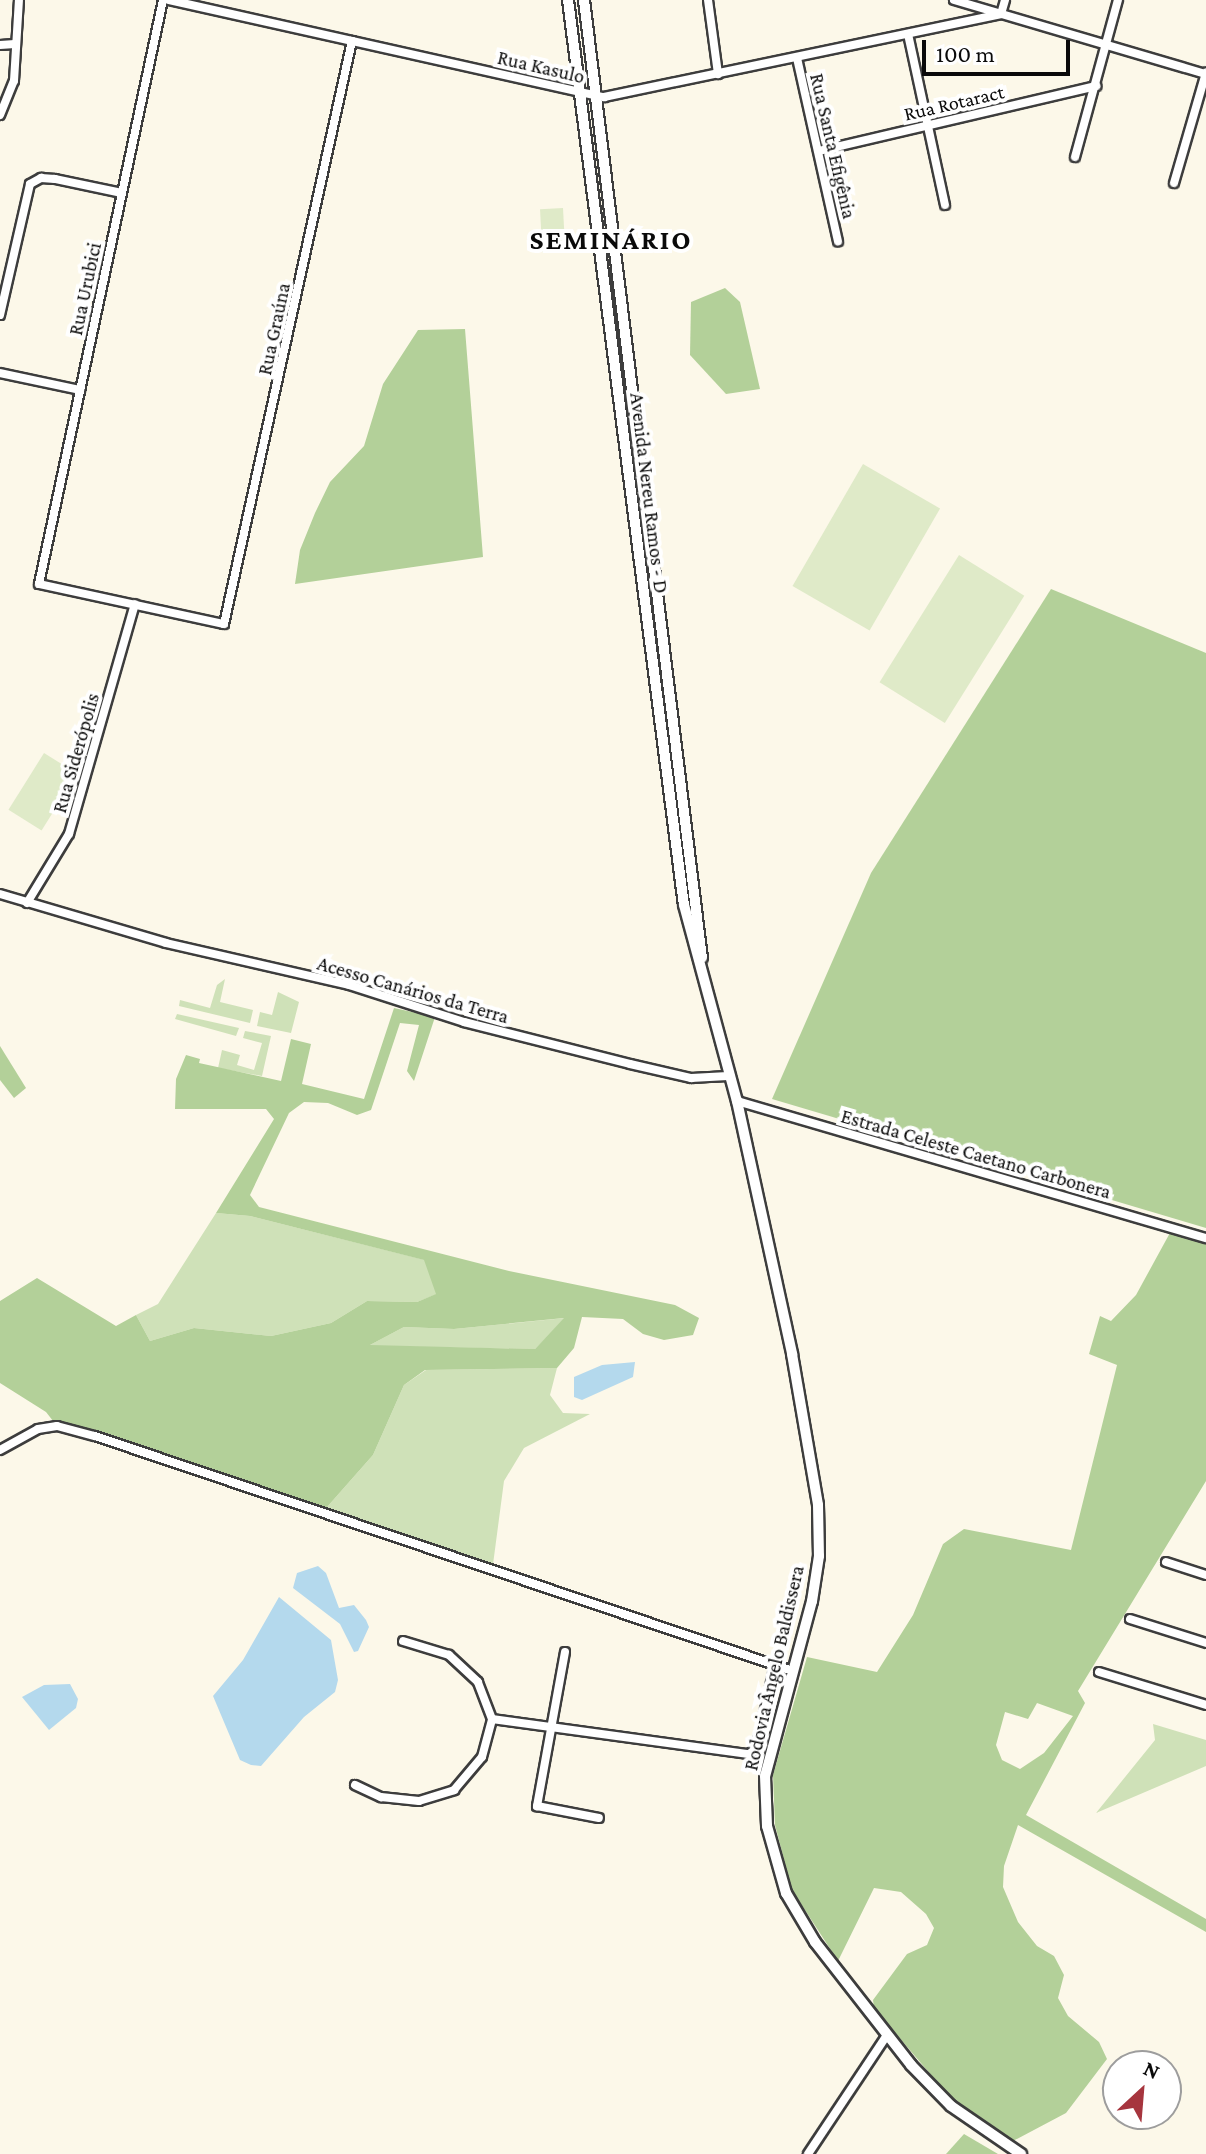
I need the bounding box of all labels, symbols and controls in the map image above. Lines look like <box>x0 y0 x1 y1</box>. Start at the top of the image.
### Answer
scale bar <box>926 24 1074 74</box>
text: 100 m <box>936 40 995 67</box>
street label: Rua Kasulo <box>495 45 587 89</box>
street label: Rua Santa Efigênia <box>805 71 861 221</box>
street label: Rua Rotaract <box>902 80 1006 126</box>
district label: SEMINÁRIO <box>529 223 693 257</box>
street label: Rua Urubici <box>63 240 107 338</box>
street label: Rua Graúna <box>253 281 295 377</box>
street label: Avenida Nereu Ramos - D <box>625 391 673 595</box>
street label: Rua Siderópolis <box>47 690 105 816</box>
street label: Acesso Canários da Terra <box>314 951 512 1029</box>
street label: Estrada Celeste Caetano Carbonera <box>838 1104 1114 1204</box>
street label: Rodovia Ângelo Baldissera <box>739 1563 809 1773</box>
north arrow <box>1102 2050 1182 2130</box>
text: N <box>1140 2055 1164 2084</box>

